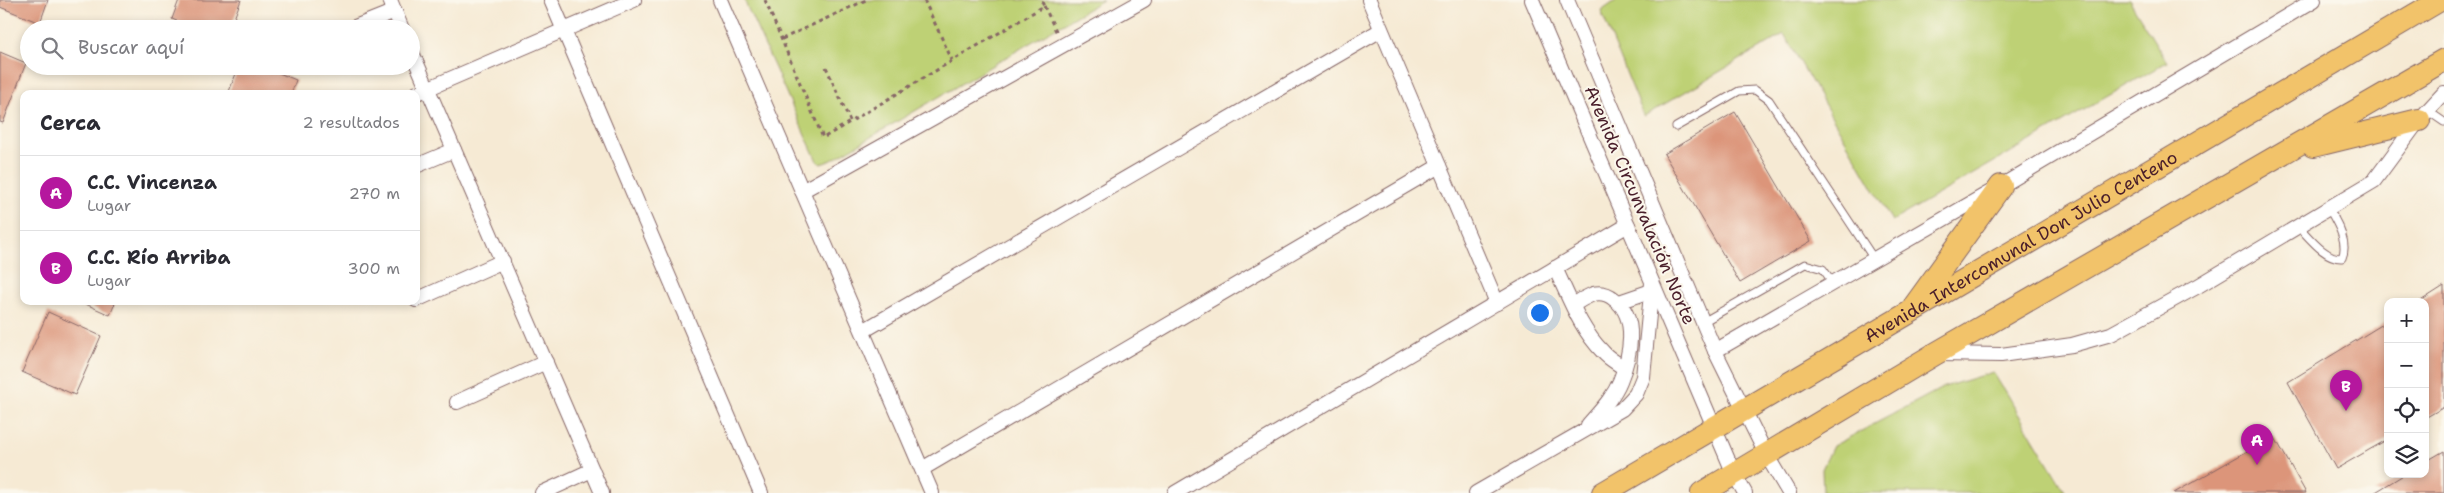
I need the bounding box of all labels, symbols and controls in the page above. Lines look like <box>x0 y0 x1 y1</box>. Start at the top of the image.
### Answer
search box <box>20 20 420 75</box>
icon: search <box>38 34 66 62</box>
text: Buscar aquí <box>78 35 184 60</box>
street label: Avenida Circunvalación Norte <box>1579 82 1701 328</box>
text: Cerca <box>40 109 101 137</box>
text: 2 resultados <box>302 112 400 133</box>
street label: Avenida Intercomunal Don Julio Centeno <box>1860 145 2182 348</box>
text: C.C. Vincenza <box>87 170 217 195</box>
text: A <box>50 183 62 204</box>
text: 270 m <box>349 183 400 204</box>
text: Lugar <box>87 195 131 216</box>
text: C.C. Río Arriba <box>87 245 230 270</box>
text: B <box>51 258 61 279</box>
text: 300 m <box>348 258 400 279</box>
text: Lugar <box>87 270 131 291</box>
map controls <box>2384 298 2429 478</box>
button: + <box>2384 298 2429 343</box>
your location <box>1527 300 1553 326</box>
button: − <box>2384 343 2429 388</box>
pin: B <box>2330 370 2362 411</box>
button: locate <box>2384 388 2429 433</box>
pin: A <box>2241 424 2273 465</box>
button: layers <box>2384 433 2429 478</box>

